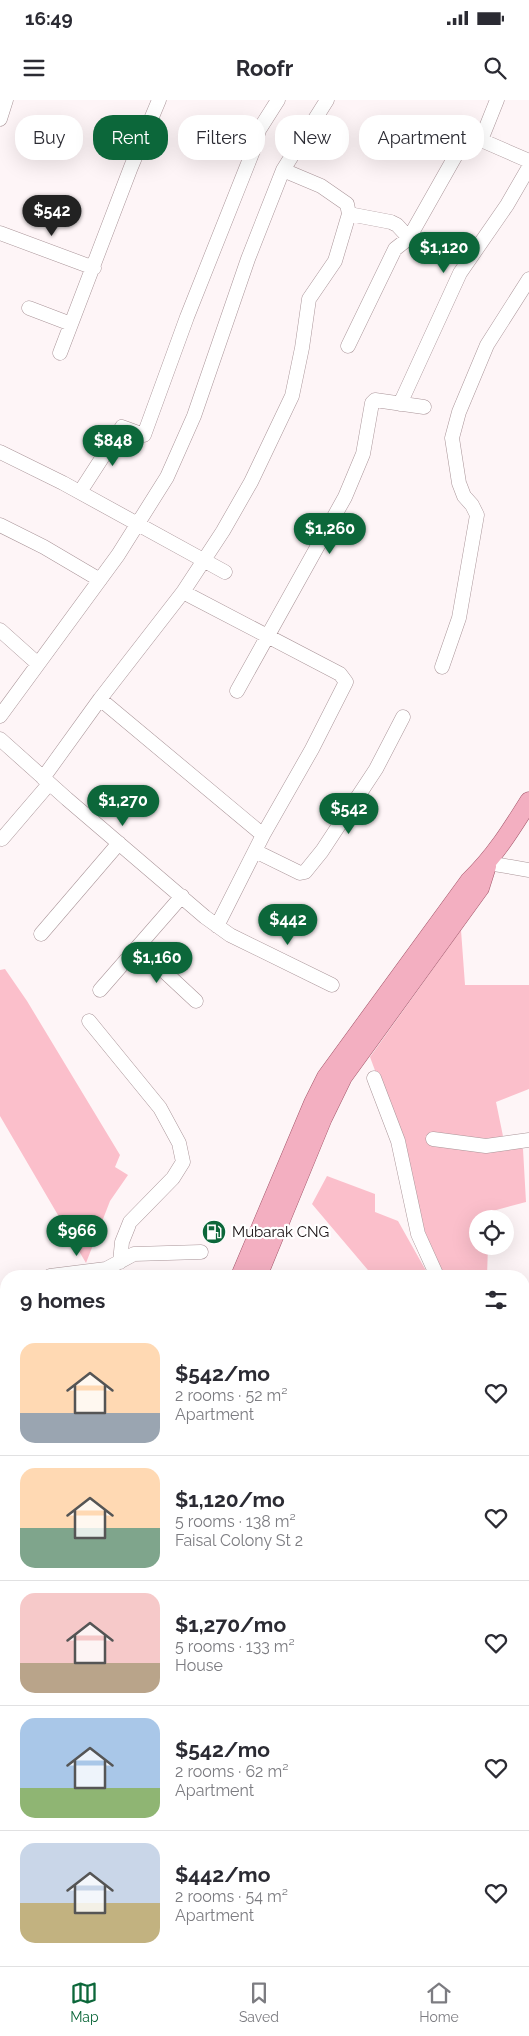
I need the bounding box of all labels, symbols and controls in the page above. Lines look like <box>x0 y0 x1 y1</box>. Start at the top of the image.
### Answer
text: 16:49 <box>25 7 73 29</box>
icon: menu <box>20 54 48 82</box>
icon: search <box>481 54 509 82</box>
text: Roofr <box>236 55 293 81</box>
chip: Buy <box>15 115 83 160</box>
chip: Rent <box>93 115 168 160</box>
chip: Filters <box>178 115 265 160</box>
chip: New <box>275 115 349 160</box>
chip: Apartment <box>359 115 484 160</box>
pin: $542 <box>22 194 82 237</box>
text: $542 <box>33 201 71 220</box>
pin: $1,120 <box>403 232 485 274</box>
text: $1,120 <box>420 238 468 257</box>
pin: $848 <box>83 424 143 467</box>
text: $848 <box>94 431 132 450</box>
pin: $1,260 <box>289 512 371 555</box>
text: $1,260 <box>305 519 355 538</box>
pin: $1,270 <box>82 784 164 827</box>
text: $1,270 <box>98 791 148 810</box>
pin: $542 <box>319 792 379 835</box>
text: $542 <box>330 799 368 818</box>
pin: $442 <box>258 904 318 946</box>
text: $442 <box>269 910 307 929</box>
pin: $1,160 <box>116 942 198 984</box>
text: $1,160 <box>132 948 182 967</box>
map controls <box>469 1210 514 1255</box>
button: locate <box>469 1210 514 1255</box>
pin: $966 <box>47 1214 107 1257</box>
fuel station icon: Mubarak CNG <box>201 1219 227 1245</box>
text: $966 <box>58 1221 97 1240</box>
place label: Mubarak CNG <box>232 1223 329 1241</box>
icon: filters <box>482 1286 510 1314</box>
text: 9 homes <box>20 1288 105 1313</box>
text: $542/mo <box>175 1361 270 1386</box>
icon: home <box>60 1363 120 1423</box>
icon: heart <box>482 1379 510 1407</box>
text: 2 rooms · 52 m² <box>175 1386 287 1405</box>
text: Apartment <box>175 1405 254 1424</box>
text: $1,120/mo <box>175 1487 285 1512</box>
icon: home <box>60 1488 120 1548</box>
icon: heart <box>482 1504 510 1532</box>
text: 5 rooms · 138 m² <box>175 1512 296 1531</box>
text: Faisal Colony St 2 <box>175 1531 303 1550</box>
text: $1,270/mo <box>175 1612 286 1637</box>
icon: home <box>60 1613 120 1673</box>
icon: heart <box>482 1629 510 1657</box>
text: 5 rooms · 133 m² <box>175 1637 295 1656</box>
text: House <box>175 1656 223 1675</box>
text: $542/mo <box>175 1737 270 1762</box>
icon: home <box>60 1738 120 1798</box>
icon: heart <box>482 1754 510 1782</box>
text: 2 rooms · 62 m² <box>175 1762 288 1781</box>
text: Apartment <box>175 1781 254 1800</box>
text: $442/mo <box>175 1862 270 1887</box>
icon: home <box>60 1863 120 1923</box>
icon: heart <box>482 1879 510 1907</box>
text: 2 rooms · 54 m² <box>175 1887 288 1906</box>
text: Apartment <box>175 1906 254 1925</box>
tab: Map <box>70 1979 99 2025</box>
tab: Saved <box>239 1979 279 2025</box>
tab: Home <box>419 1979 459 2025</box>

